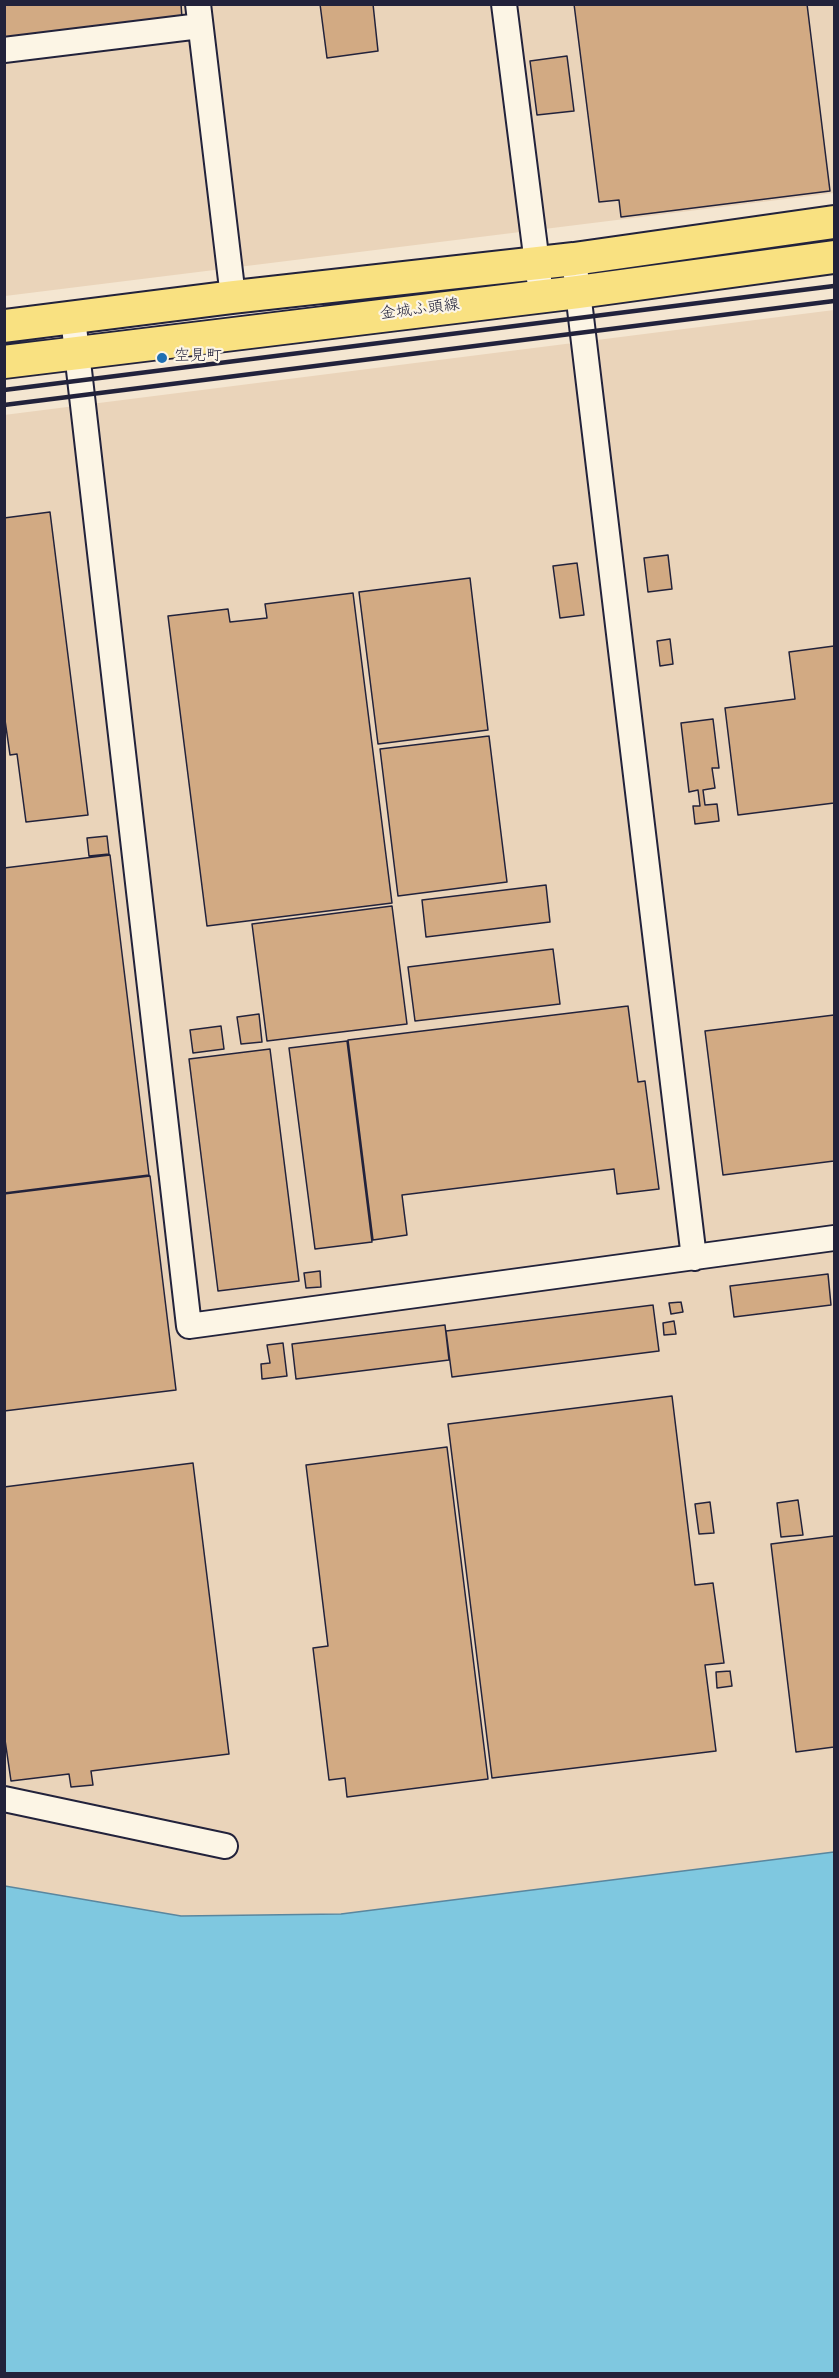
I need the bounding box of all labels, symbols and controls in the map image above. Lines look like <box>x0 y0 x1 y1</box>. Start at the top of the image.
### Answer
street label: 金城ふ頭線 <box>379 297 461 325</box>
place label: 空見町 <box>174 348 222 368</box>
marker: 空見町 <box>155 351 169 365</box>

